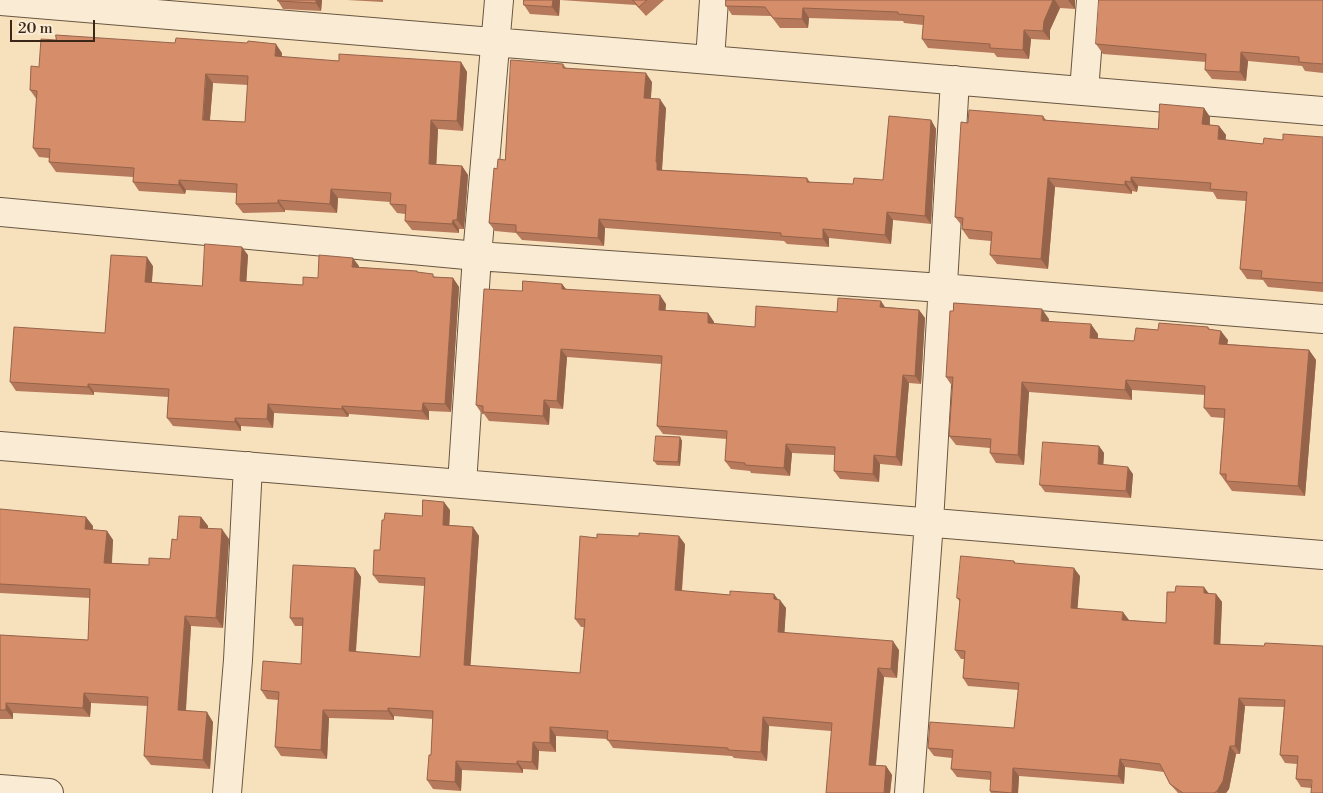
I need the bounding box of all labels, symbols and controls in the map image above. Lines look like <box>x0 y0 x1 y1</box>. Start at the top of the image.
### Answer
scale bar <box>12 10 98 42</box>
text: 20 m <box>18 19 53 38</box>

